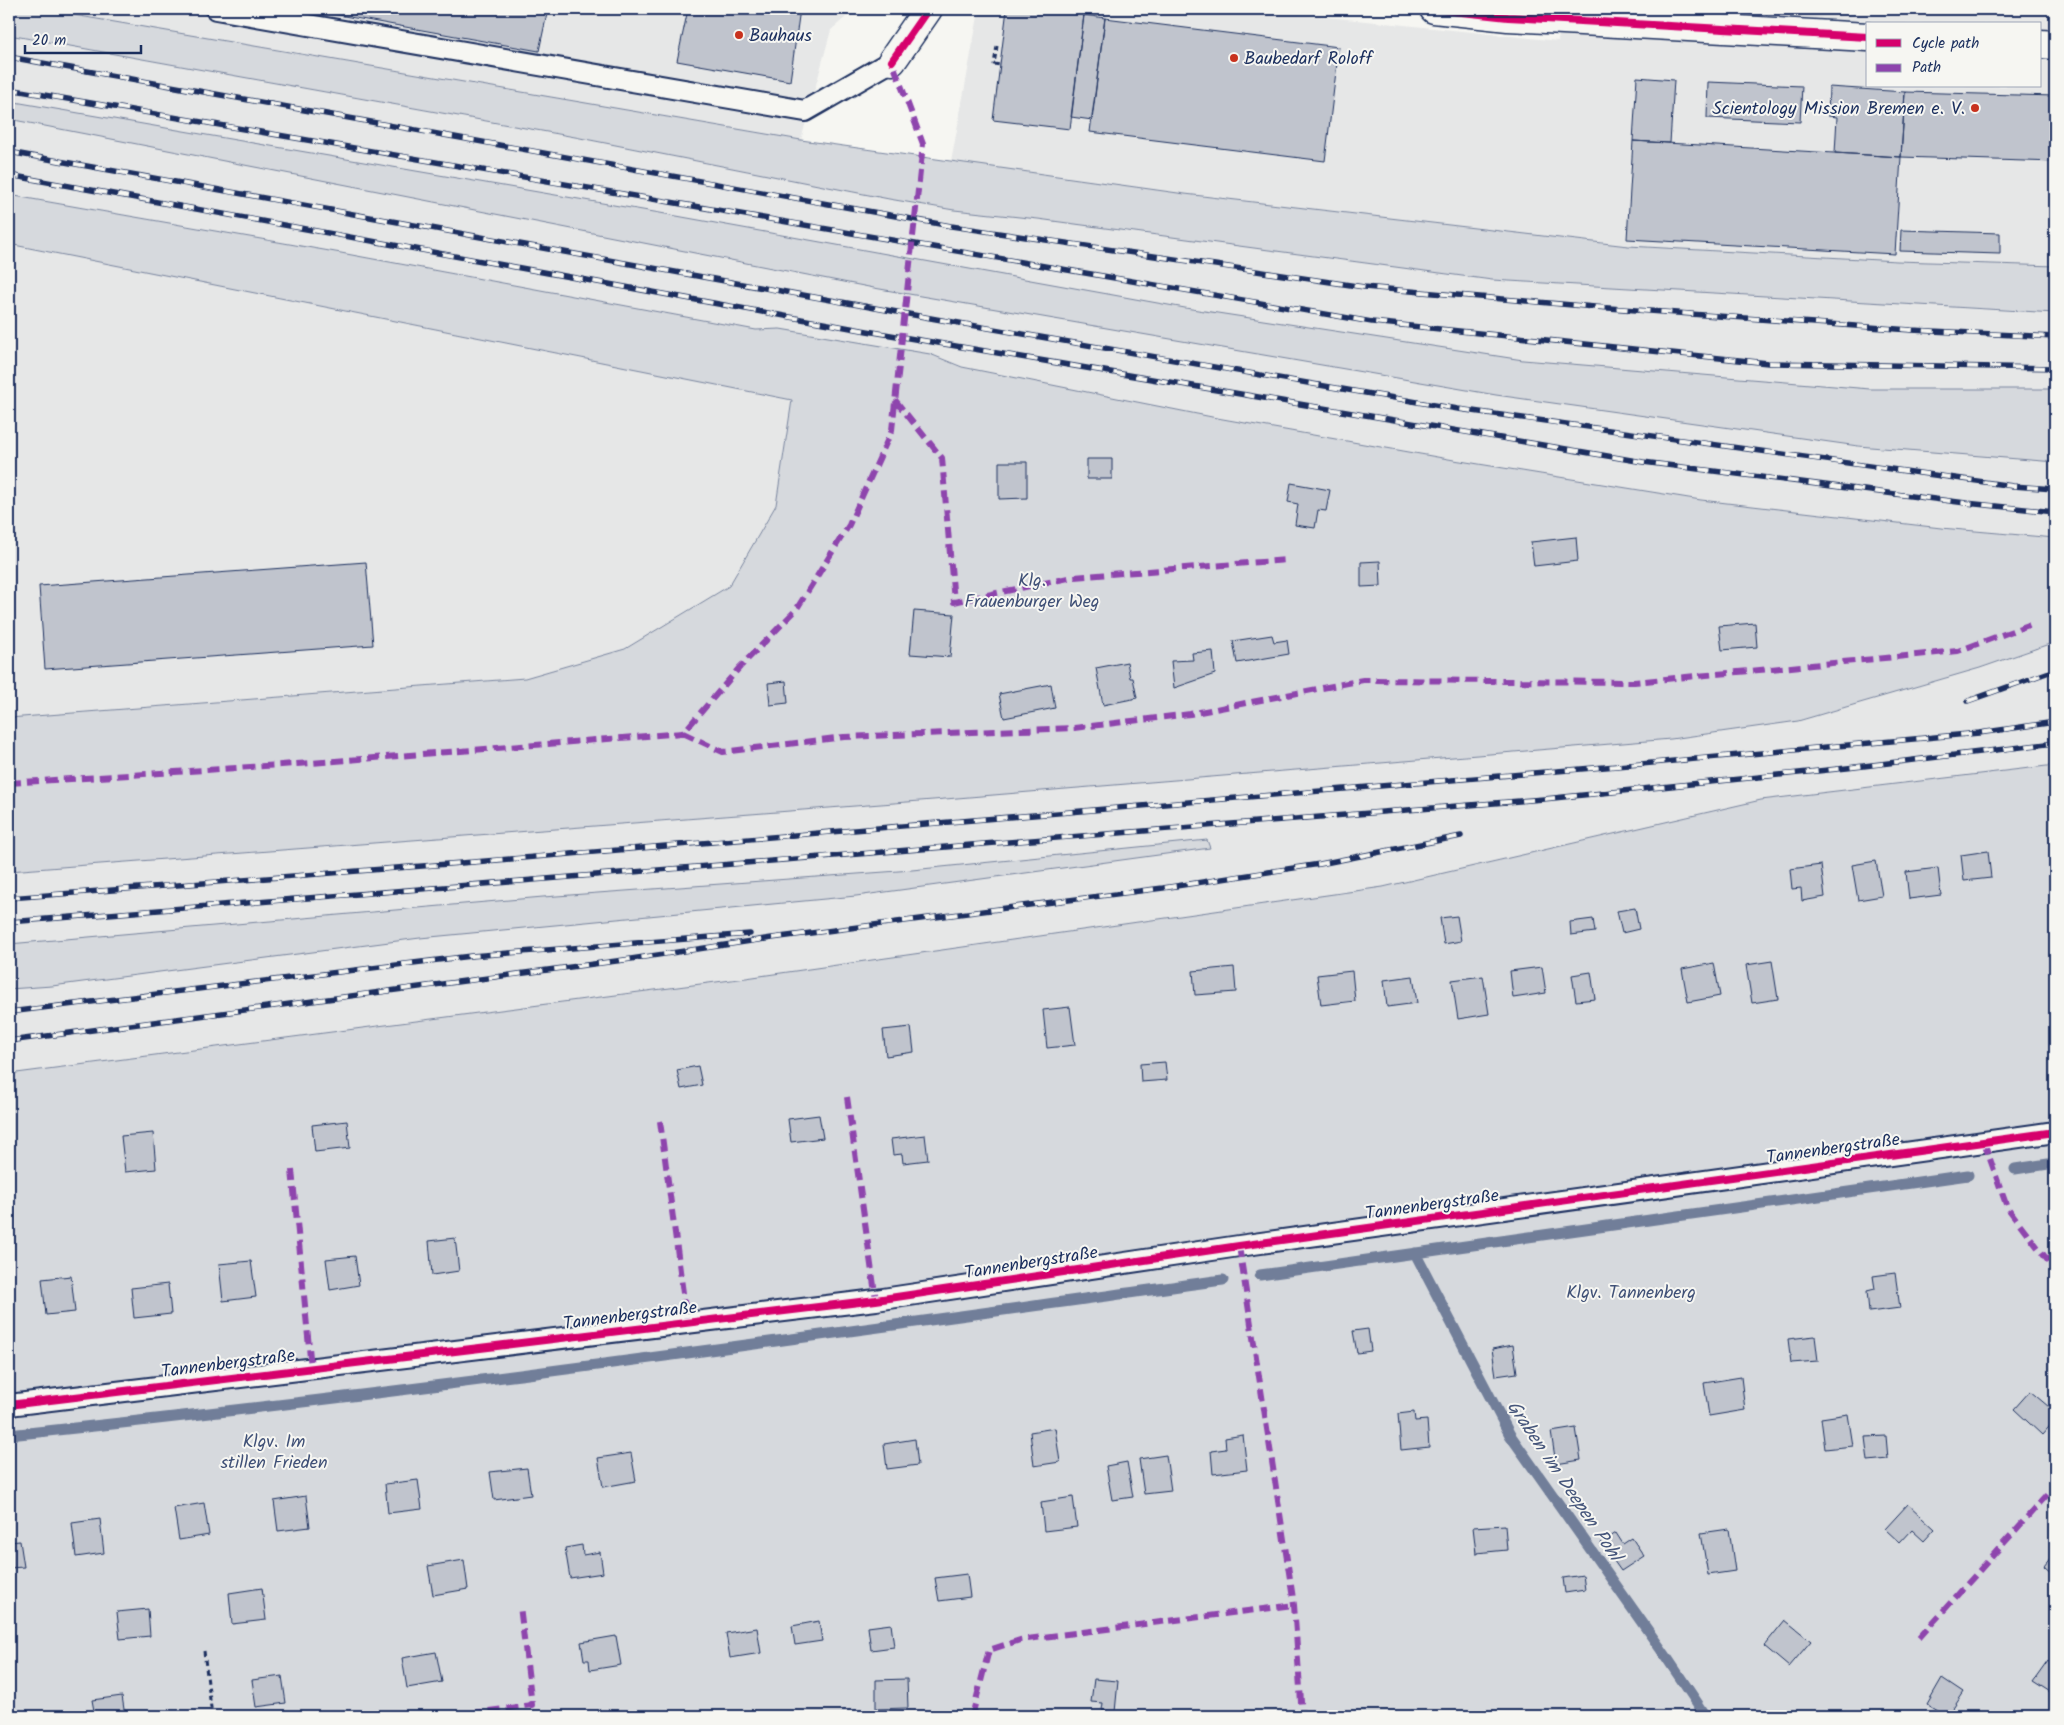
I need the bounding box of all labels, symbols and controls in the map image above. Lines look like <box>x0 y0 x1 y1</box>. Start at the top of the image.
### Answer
scale bar <box>25 22 141 54</box>
place label: Bauhaus <box>749 22 812 51</box>
legend <box>1866 22 2042 88</box>
text: 20 m <box>32 29 66 53</box>
marker: Bauhaus <box>733 29 745 41</box>
text: Cycle path <box>1912 32 1979 56</box>
place label: Baubedarf Roloff <box>1244 45 1374 74</box>
marker: Baubedarf Roloff <box>1228 52 1240 64</box>
text: Path <box>1912 56 1941 80</box>
place label: Scientology Mission Bremen e. V. <box>1712 95 1965 124</box>
marker: Scientology Mission Bremen e. V. <box>1969 102 1981 114</box>
park label: Klg. Frauenburger Weg <box>965 567 1099 617</box>
street label: Tannenbergstraße <box>1765 1126 1902 1173</box>
street label: Tannenbergstraße <box>1364 1182 1501 1229</box>
street label: Tannenbergstraße <box>962 1239 1100 1288</box>
park label: Klgv. Tannenberg <box>1566 1279 1696 1308</box>
street label: Tannenbergstraße <box>562 1294 699 1339</box>
street label: Tannenbergstraße <box>160 1342 297 1387</box>
water label: Graben im Deepen Pohl <box>1498 1394 1630 1571</box>
park label: Klgv. Im stillen Frieden <box>220 1428 328 1478</box>

